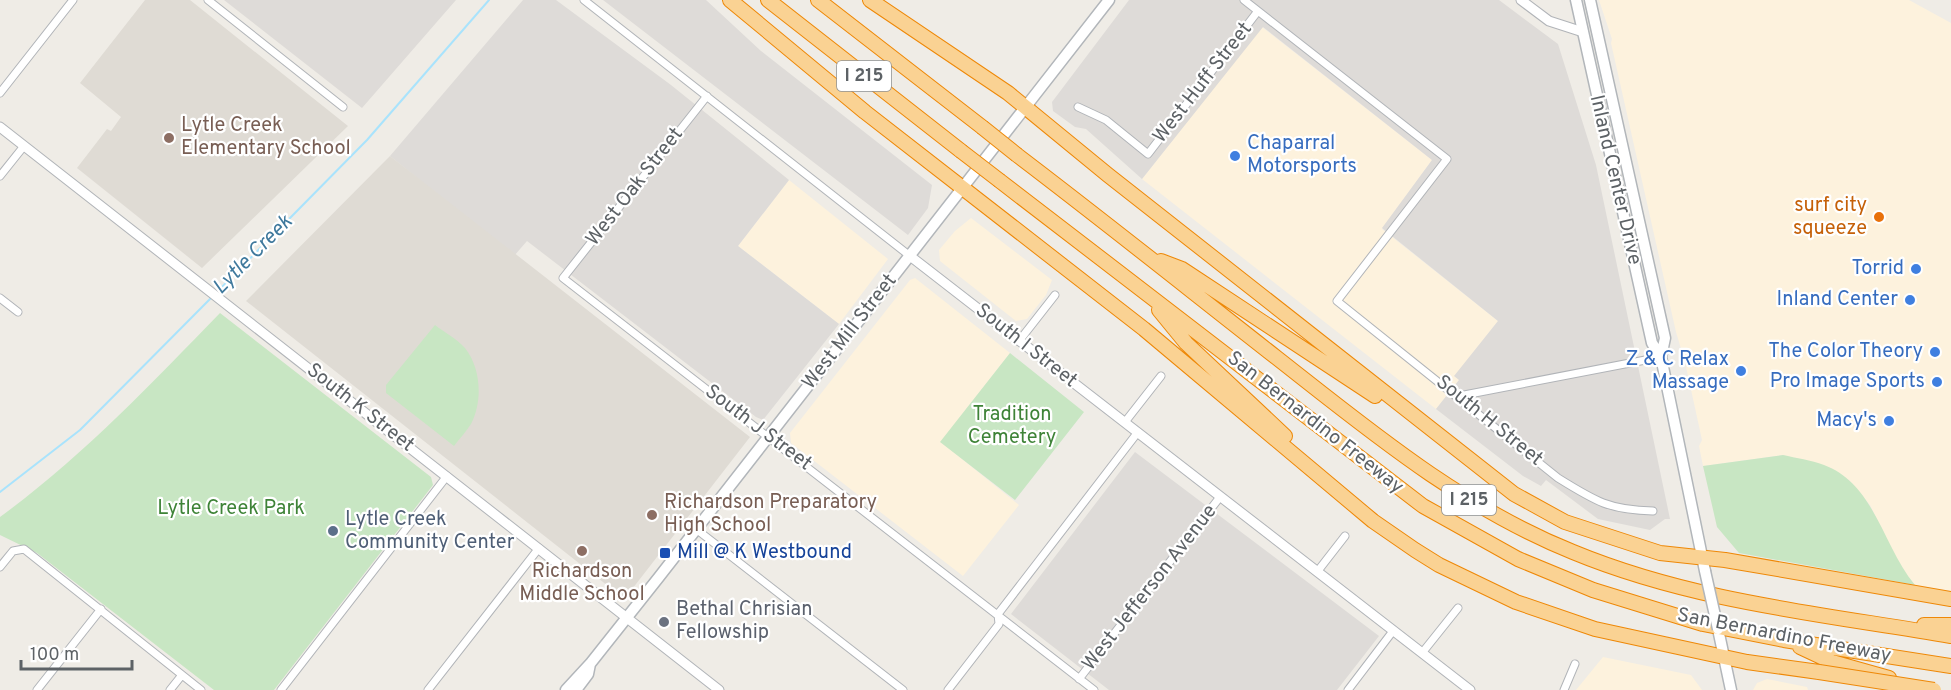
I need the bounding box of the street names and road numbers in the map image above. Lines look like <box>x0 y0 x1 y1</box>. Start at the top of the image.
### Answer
street label: West Huff Street <box>1148 17 1258 149</box>
road number: I 215 <box>837 61 891 91</box>
street label: Inland Center Drive <box>1583 93 1647 267</box>
street label: West Oak Street <box>581 122 689 252</box>
street label: West Mill Street <box>797 269 903 395</box>
street label: South I Street <box>970 298 1082 394</box>
street label: San Bernardino Freeway <box>1221 346 1409 500</box>
street label: South K Street <box>301 358 419 458</box>
street label: South H Street <box>1430 370 1548 472</box>
street label: South J Street <box>699 379 817 477</box>
road number: I 215 <box>1442 485 1496 515</box>
street label: West Jefferson Avenue <box>1077 499 1223 677</box>
street label: San Bernardino Freeway <box>1675 602 1893 670</box>

